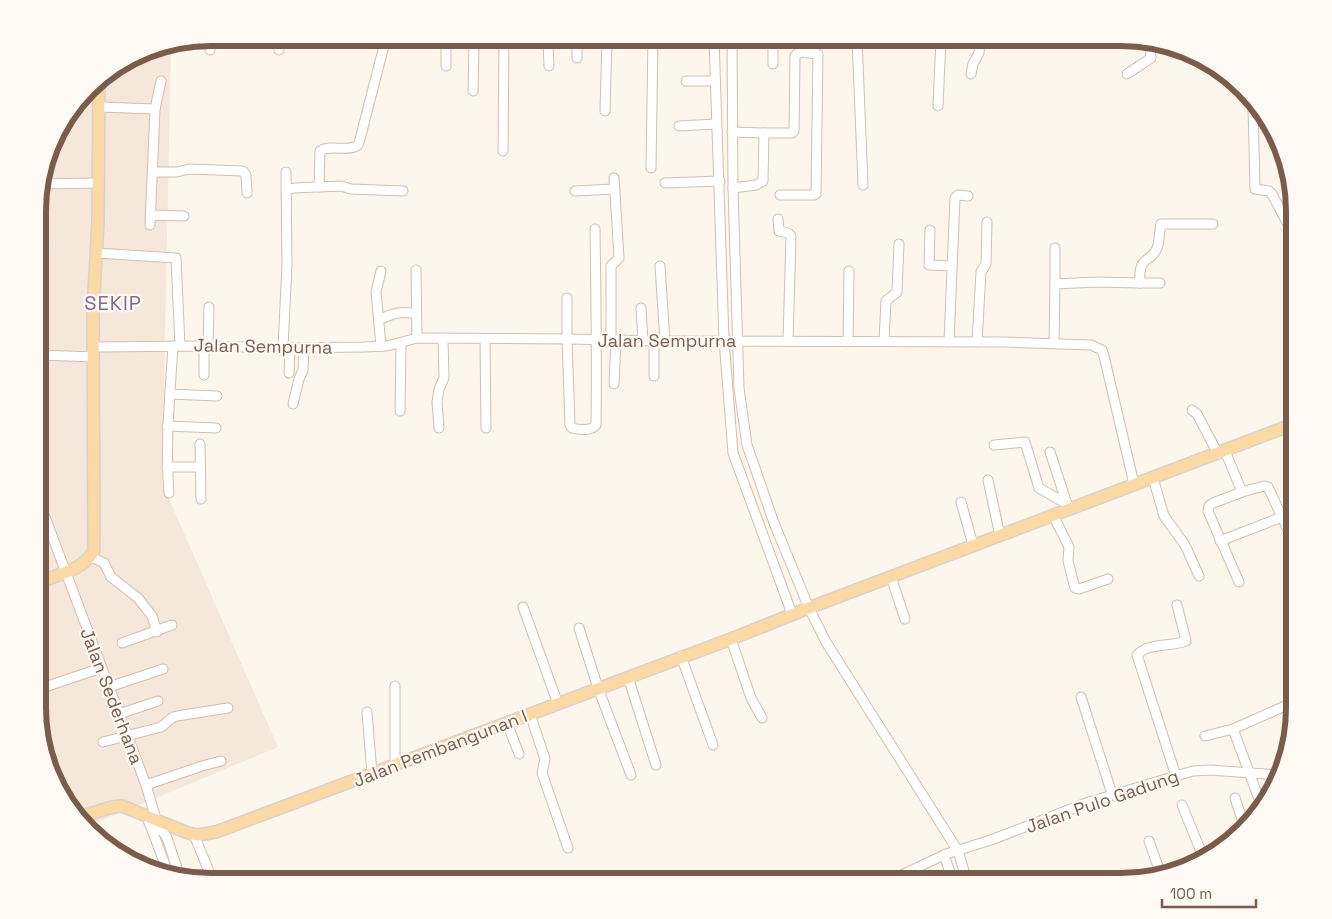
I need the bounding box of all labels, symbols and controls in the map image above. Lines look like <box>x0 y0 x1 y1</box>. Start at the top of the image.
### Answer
district label: SEKIP <box>84 290 142 316</box>
street label: Jalan Sempurna <box>598 329 736 352</box>
street label: Jalan Sempurna <box>193 333 333 359</box>
street label: Jalan Sederhana <box>75 624 149 768</box>
street label: Jalan Pembangunan I <box>350 704 530 792</box>
street label: Jalan Pulo Gadung <box>1023 764 1181 838</box>
scale bar <box>1162 876 1256 908</box>
text: 100 m <box>1170 884 1212 903</box>

